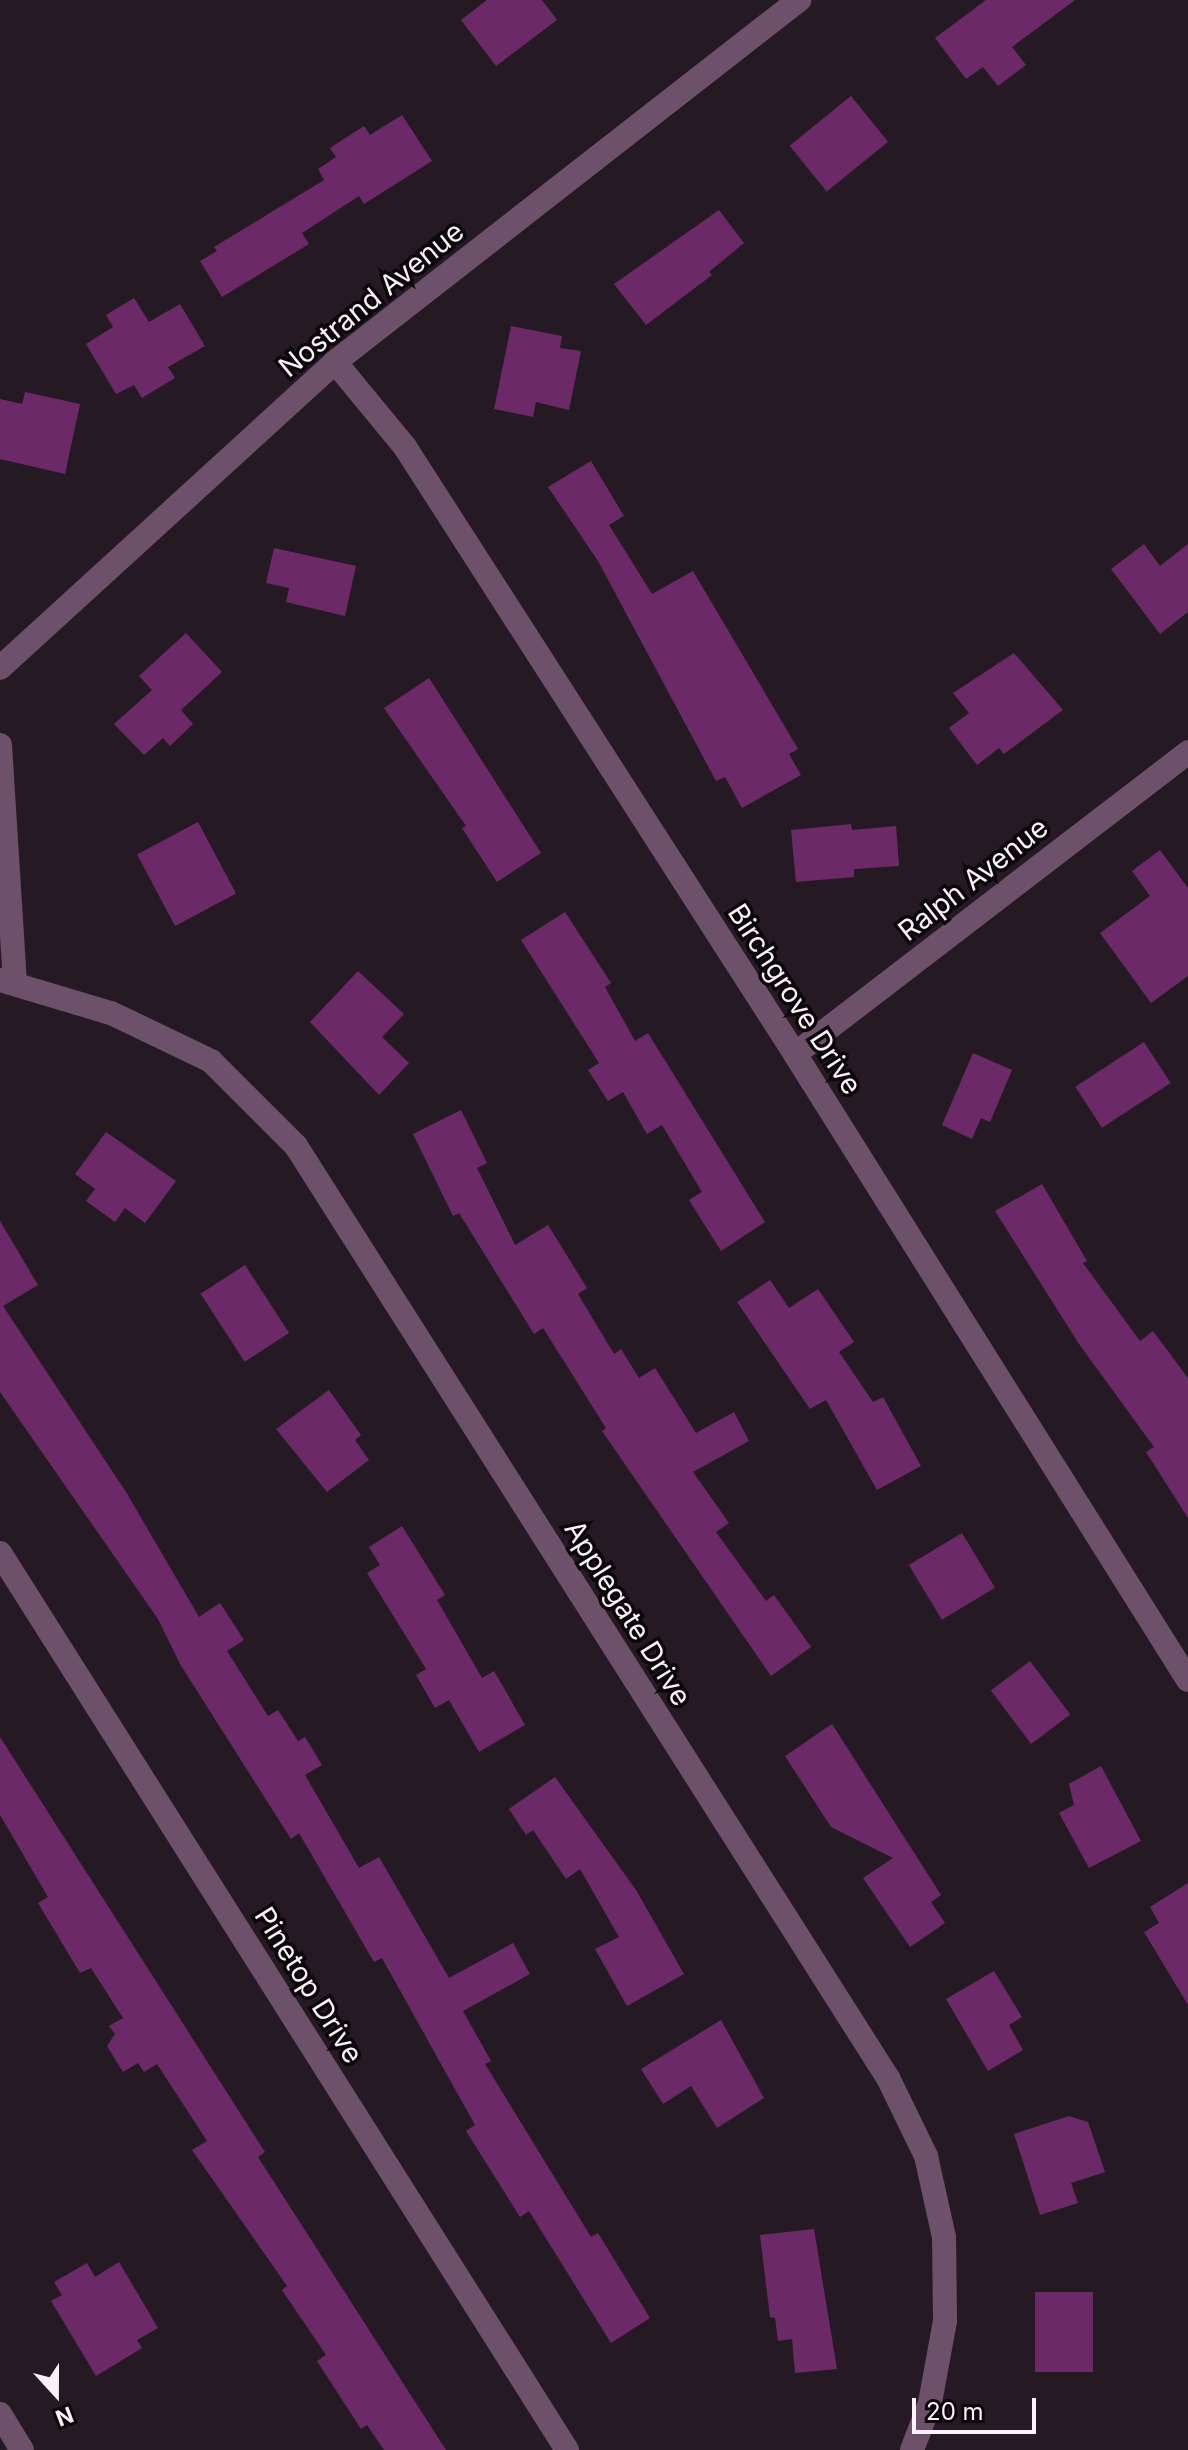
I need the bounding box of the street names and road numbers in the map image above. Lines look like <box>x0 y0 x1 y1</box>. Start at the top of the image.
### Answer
street label: Nostrand Avenue <box>272 214 470 384</box>
street label: Ralph Avenue <box>892 810 1054 948</box>
street label: Birchgrove Drive <box>721 898 869 1100</box>
street label: Applegate Drive <box>558 1514 698 1712</box>
street label: Pinetop Drive <box>248 1901 370 2069</box>

